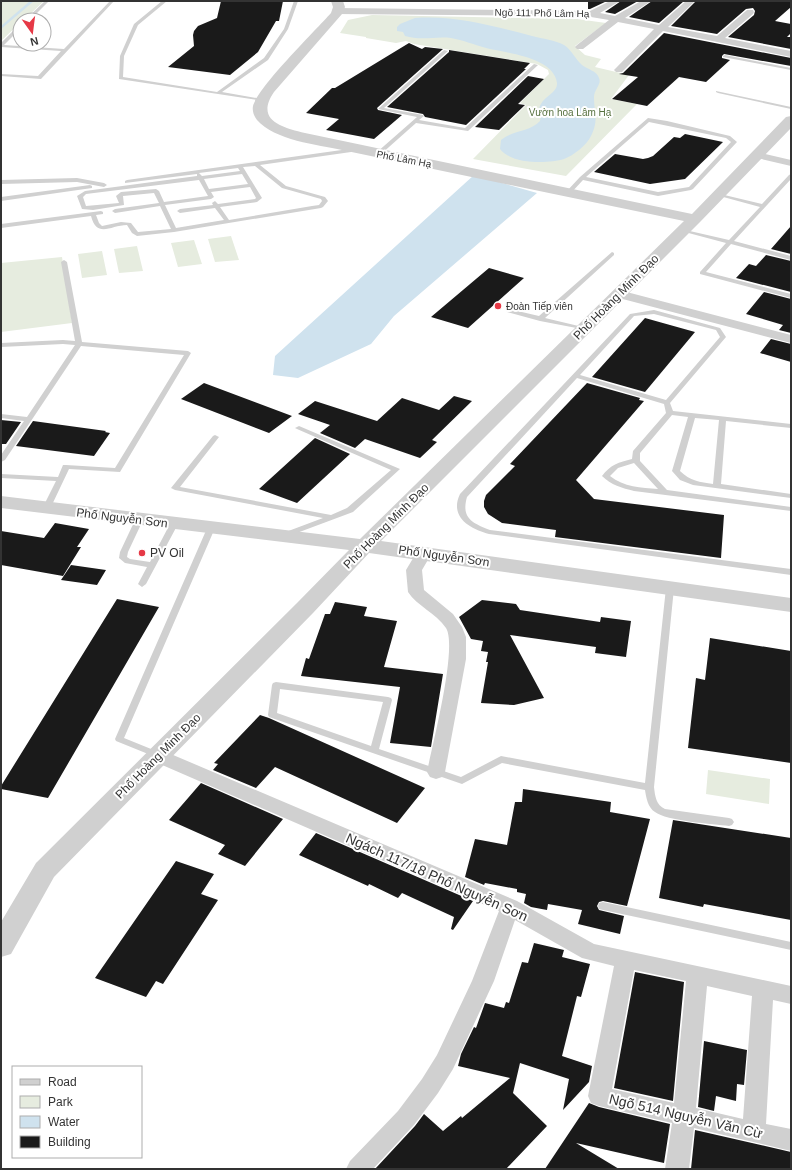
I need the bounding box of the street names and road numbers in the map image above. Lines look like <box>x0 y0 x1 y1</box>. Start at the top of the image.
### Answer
street label: Ngõ 111 Phố Lâm Hạ <box>495 7 590 19</box>
street label: Phố Lâm Hạ <box>376 148 433 170</box>
street label: Phố Hoàng Minh Đạo <box>570 251 662 343</box>
street label: Phố Hoàng Minh Đạo <box>340 480 432 572</box>
street label: Phố Nguyễn Sơn <box>76 504 169 531</box>
street label: Phố Nguyễn Sơn <box>398 542 491 569</box>
street label: Phố Hoàng Minh Đạo <box>112 710 204 802</box>
street label: Ngách 117/18 Phố Nguyễn Sơn <box>344 830 530 924</box>
street label: Ngõ 514 Nguyễn Văn Cừ <box>608 1091 764 1141</box>

